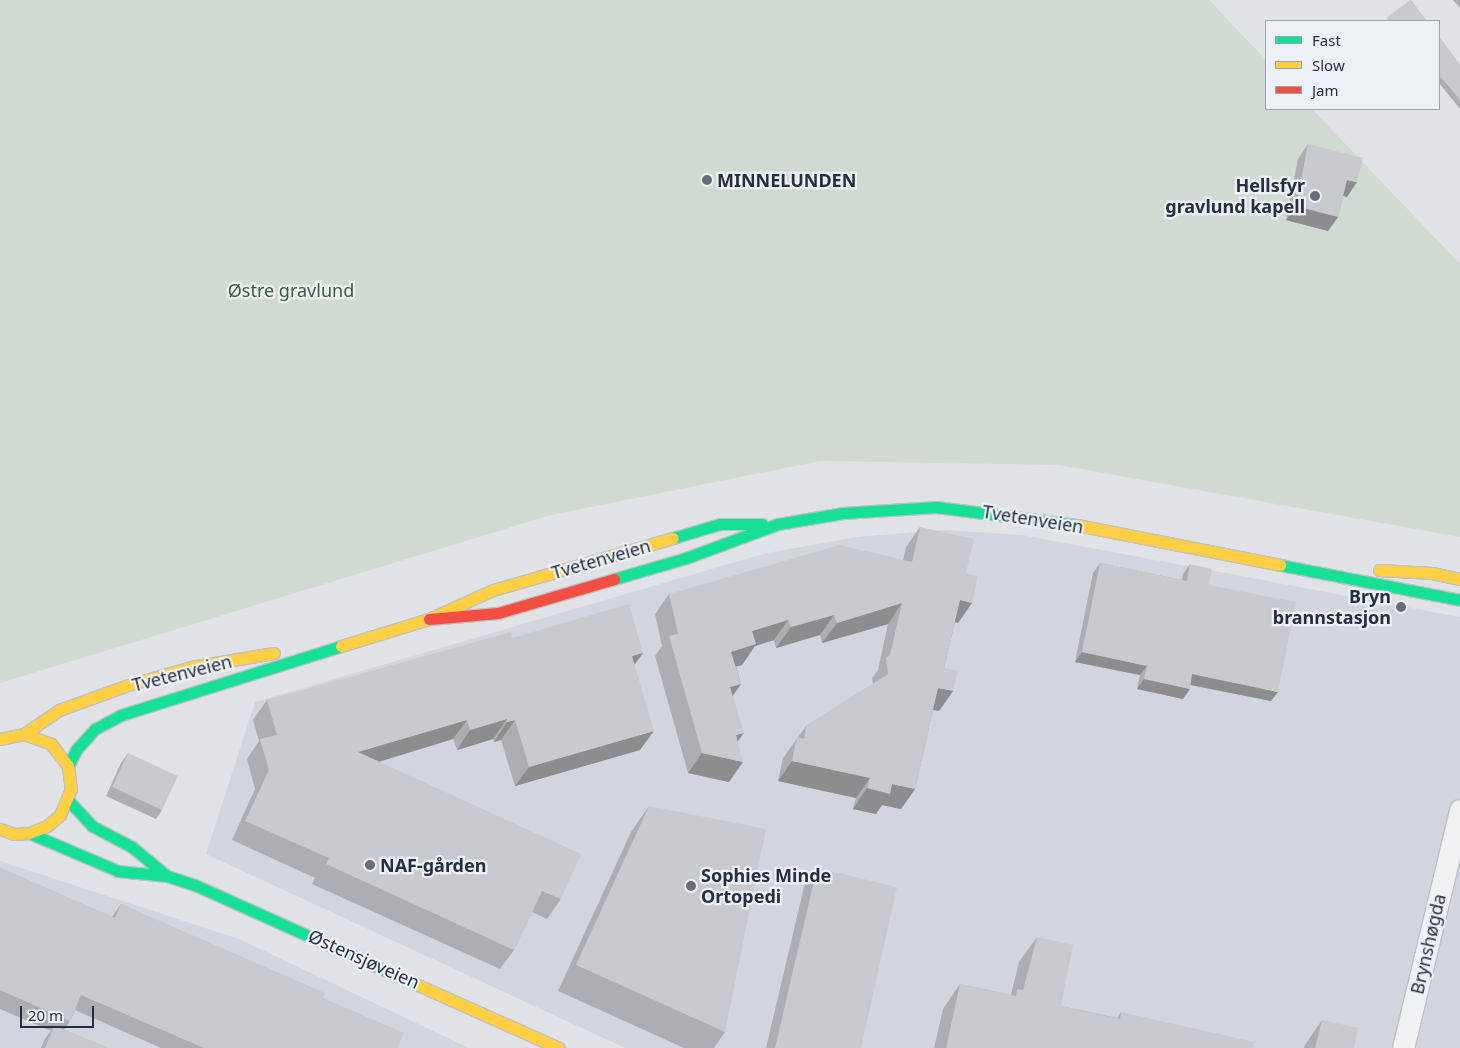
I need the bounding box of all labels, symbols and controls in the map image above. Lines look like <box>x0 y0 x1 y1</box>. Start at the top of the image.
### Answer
legend <box>1265 20 1440 110</box>
text: Fast <box>1312 30 1341 50</box>
text: Slow <box>1312 55 1345 75</box>
text: Jam <box>1312 80 1339 100</box>
place label: MINNELUNDEN <box>717 169 856 191</box>
marker: MINNELUNDEN <box>701 174 713 186</box>
place label: Hellsfyr gravlund kapell <box>1165 175 1305 218</box>
marker: Hellsfyr gravlund kapell <box>1309 190 1321 202</box>
park label: Østre gravlund <box>228 279 354 301</box>
street label: Tvetenveien <box>981 500 1085 538</box>
street label: Tvetenveien <box>549 535 653 583</box>
place label: Bryn brannstasjon <box>1273 586 1391 628</box>
marker: Bryn brannstasjon <box>1395 601 1407 613</box>
street label: Tvetenveien <box>130 650 234 696</box>
place label: NAF-gården <box>380 854 486 876</box>
marker: NAF-gården <box>364 859 376 871</box>
place label: Sophies Minde Ortopedi <box>701 865 831 908</box>
marker: Sophies Minde Ortopedi <box>685 880 697 892</box>
street label: Brynshøgda <box>1406 892 1450 996</box>
street label: Østensjøveien <box>305 925 423 993</box>
scale bar <box>22 996 96 1028</box>
text: 20 m <box>28 1005 63 1025</box>

